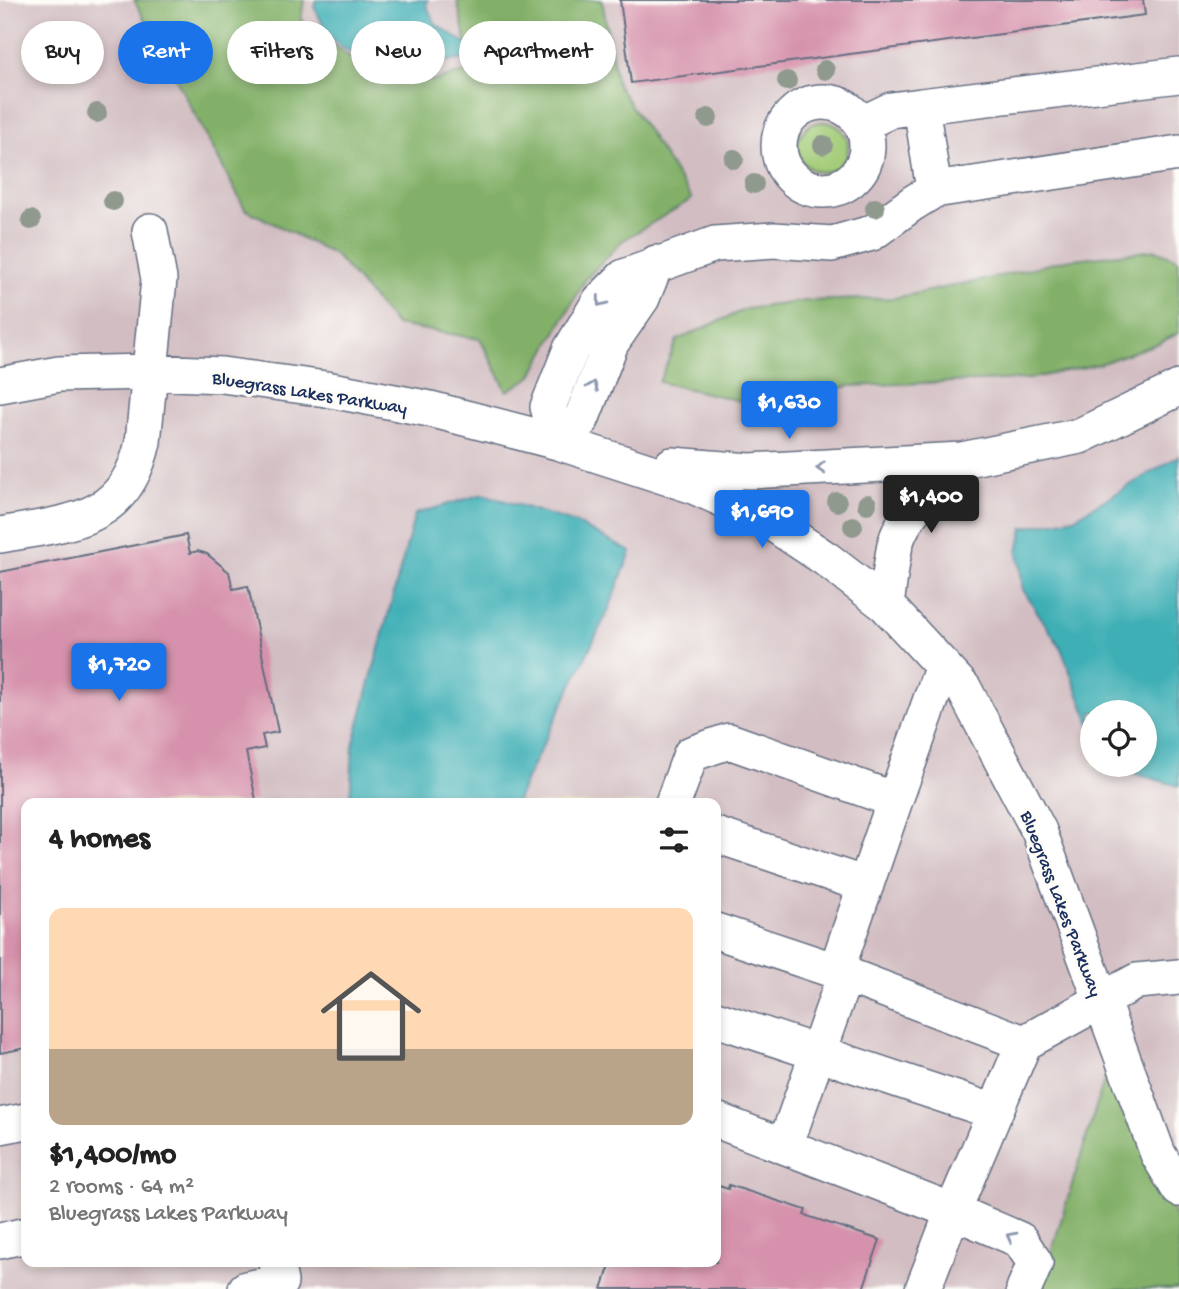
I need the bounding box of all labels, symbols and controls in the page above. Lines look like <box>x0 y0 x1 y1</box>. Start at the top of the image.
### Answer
chip: Buy <box>21 21 104 84</box>
chip: Rent <box>118 21 213 84</box>
chip: Filters <box>227 21 337 84</box>
chip: New <box>351 21 445 84</box>
chip: Apartment <box>459 21 616 84</box>
one-way arrow <box>597 294 610 306</box>
street label: Bluegrass Lakes Parkway <box>209 368 409 421</box>
one-way arrow <box>585 381 599 393</box>
pin: $1,630 <box>732 382 846 441</box>
text: $1,630 <box>757 390 821 417</box>
one-way arrow <box>815 460 826 475</box>
pin: $1,400 <box>874 476 988 535</box>
text: $1,400 <box>899 484 963 511</box>
pin: $1,690 <box>705 490 819 550</box>
text: $1,690 <box>730 499 794 526</box>
pin: $1,720 <box>62 644 176 703</box>
text: $1,720 <box>87 652 151 679</box>
map controls <box>1080 700 1157 777</box>
button: locate <box>1080 700 1157 777</box>
street label: Bluegrass Lakes Parkway <box>1013 807 1106 1001</box>
icon: filters <box>655 821 693 859</box>
text: 4 homes <box>49 823 150 858</box>
icon: home <box>308 953 434 1079</box>
text: $1,400/mo <box>49 1139 176 1174</box>
text: 2 rooms · 64 m² <box>49 1174 194 1201</box>
text: Bluegrass Lakes Parkway <box>49 1201 288 1228</box>
one-way arrow <box>1006 1232 1019 1245</box>

